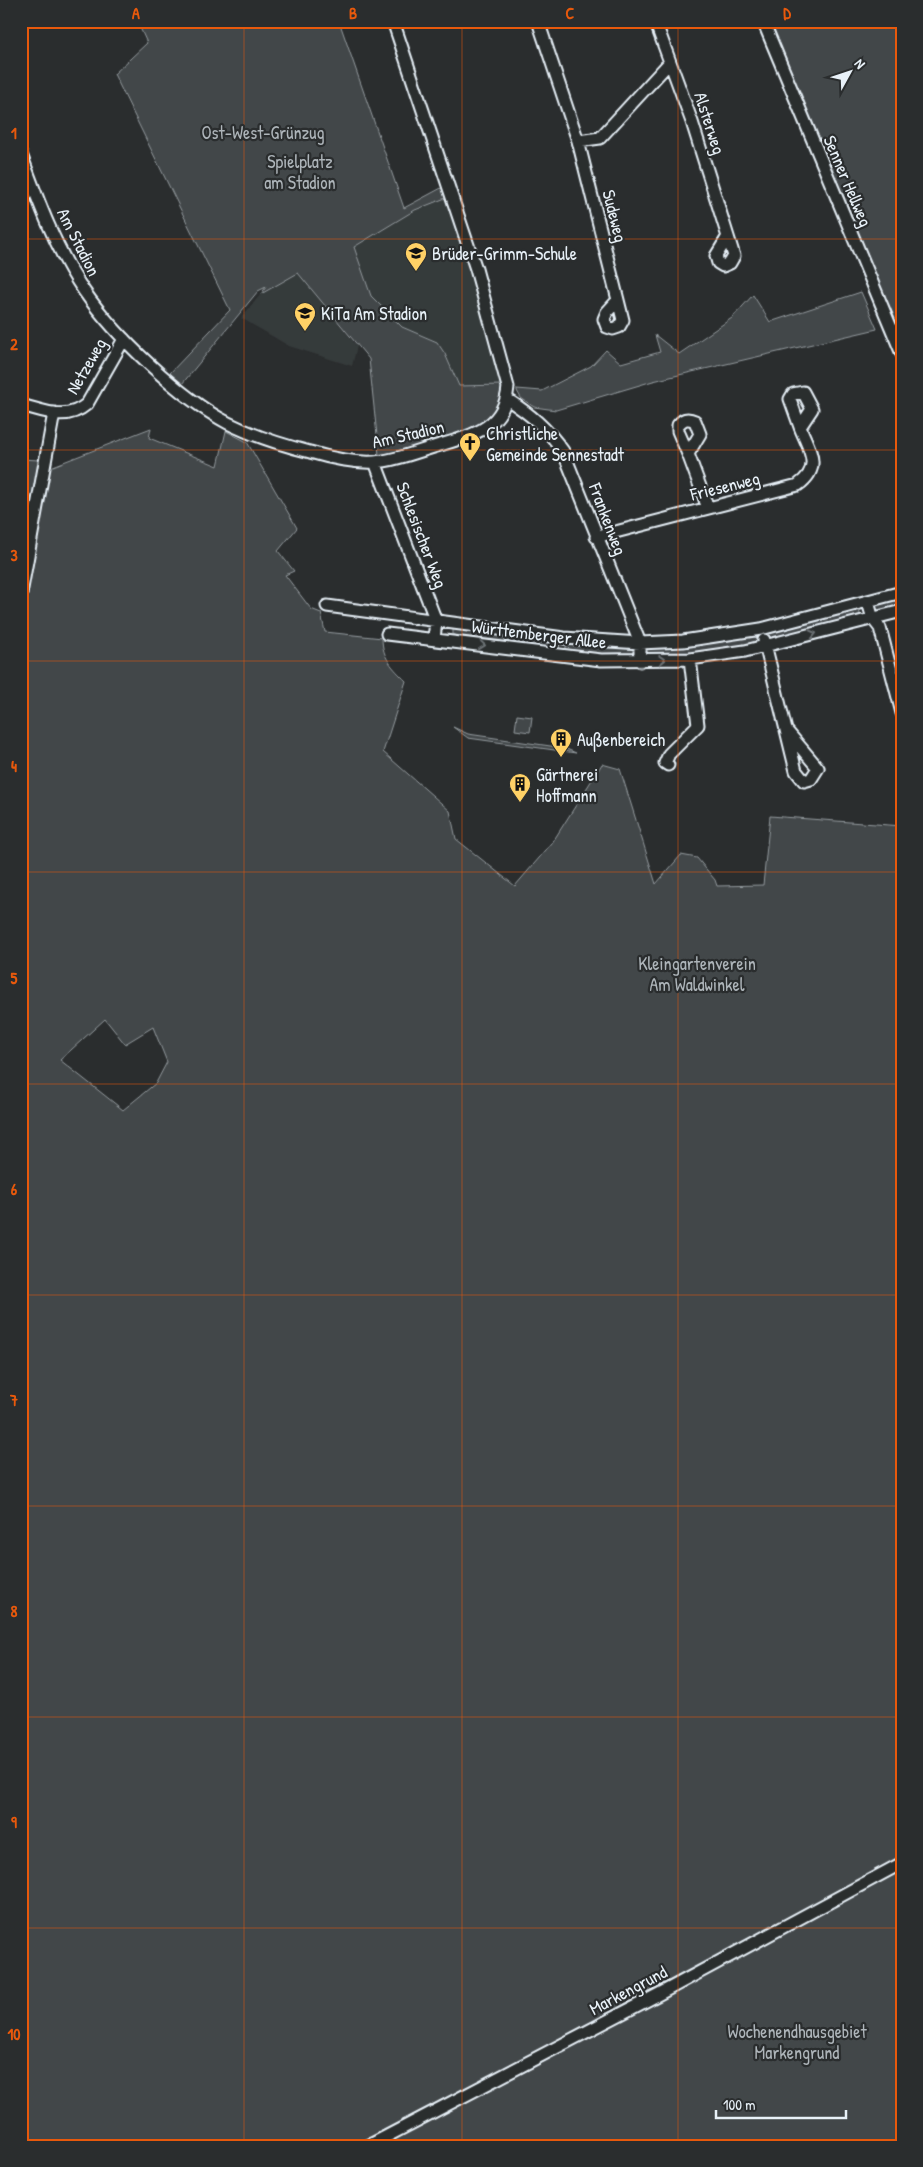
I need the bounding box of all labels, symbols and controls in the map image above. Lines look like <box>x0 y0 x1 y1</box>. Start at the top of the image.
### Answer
text: A <box>132 2 140 24</box>
text: B <box>349 2 357 24</box>
text: C <box>566 2 575 24</box>
text: D <box>783 2 791 24</box>
north arrow <box>826 48 876 98</box>
text: N <box>851 54 870 73</box>
street label: Alsterweg <box>688 89 732 157</box>
park label: Ost-West-Grünzug <box>202 120 324 145</box>
text: 1 <box>11 122 17 144</box>
street label: Senner Hellweg <box>818 132 878 230</box>
park label: Spielplatz am Stadion <box>264 149 336 195</box>
street label: Sudeweg <box>596 187 634 245</box>
street label: Am Stadion <box>51 204 107 280</box>
school or university icon: Brüder-Grimm-Schule <box>404 241 428 272</box>
place label: Brüder-Grimm-Schule <box>432 241 577 266</box>
school or university icon: KiTa Am Stadion <box>293 301 317 332</box>
place label: KiTa Am Stadion <box>321 301 427 326</box>
text: 2 <box>10 333 18 355</box>
street label: Netzeweg <box>60 333 112 399</box>
street label: Am Stadion <box>370 414 446 454</box>
place label: Christliche Gemeinde Sennestadt <box>486 421 625 467</box>
church icon: Christliche Gemeinde Sennestadt <box>458 431 482 462</box>
street label: Friesenweg <box>687 465 762 507</box>
street label: Schlesischer Weg <box>390 478 454 592</box>
street label: Frankenweg <box>583 479 633 559</box>
text: 3 <box>10 544 18 566</box>
street label: Württemberger Allee <box>470 613 608 655</box>
one-way arrow <box>808 629 817 640</box>
one-way arrow <box>478 640 487 650</box>
one-way arrow <box>658 655 666 666</box>
building icon: Außenbereich <box>549 727 573 758</box>
place label: Außenbereich <box>577 727 665 752</box>
text: 4 <box>11 755 17 777</box>
place label: Gärtnerei Hoffmann <box>536 762 598 808</box>
building icon: Gärtnerei Hoffmann <box>508 772 532 803</box>
park label: Kleingartenverein Am Waldwinkel <box>638 951 756 997</box>
text: 5 <box>11 967 18 989</box>
text: 6 <box>11 1178 18 1200</box>
text: 7 <box>9 1389 18 1411</box>
text: 8 <box>11 1600 18 1622</box>
text: 9 <box>11 1811 17 1833</box>
street label: Markengrund <box>585 1959 671 2021</box>
park label: Wochenendhausgebiet Markengrund <box>727 2019 867 2065</box>
text: 10 <box>8 2023 20 2045</box>
scale bar <box>716 2087 846 2119</box>
text: 100 m <box>723 2094 756 2115</box>

